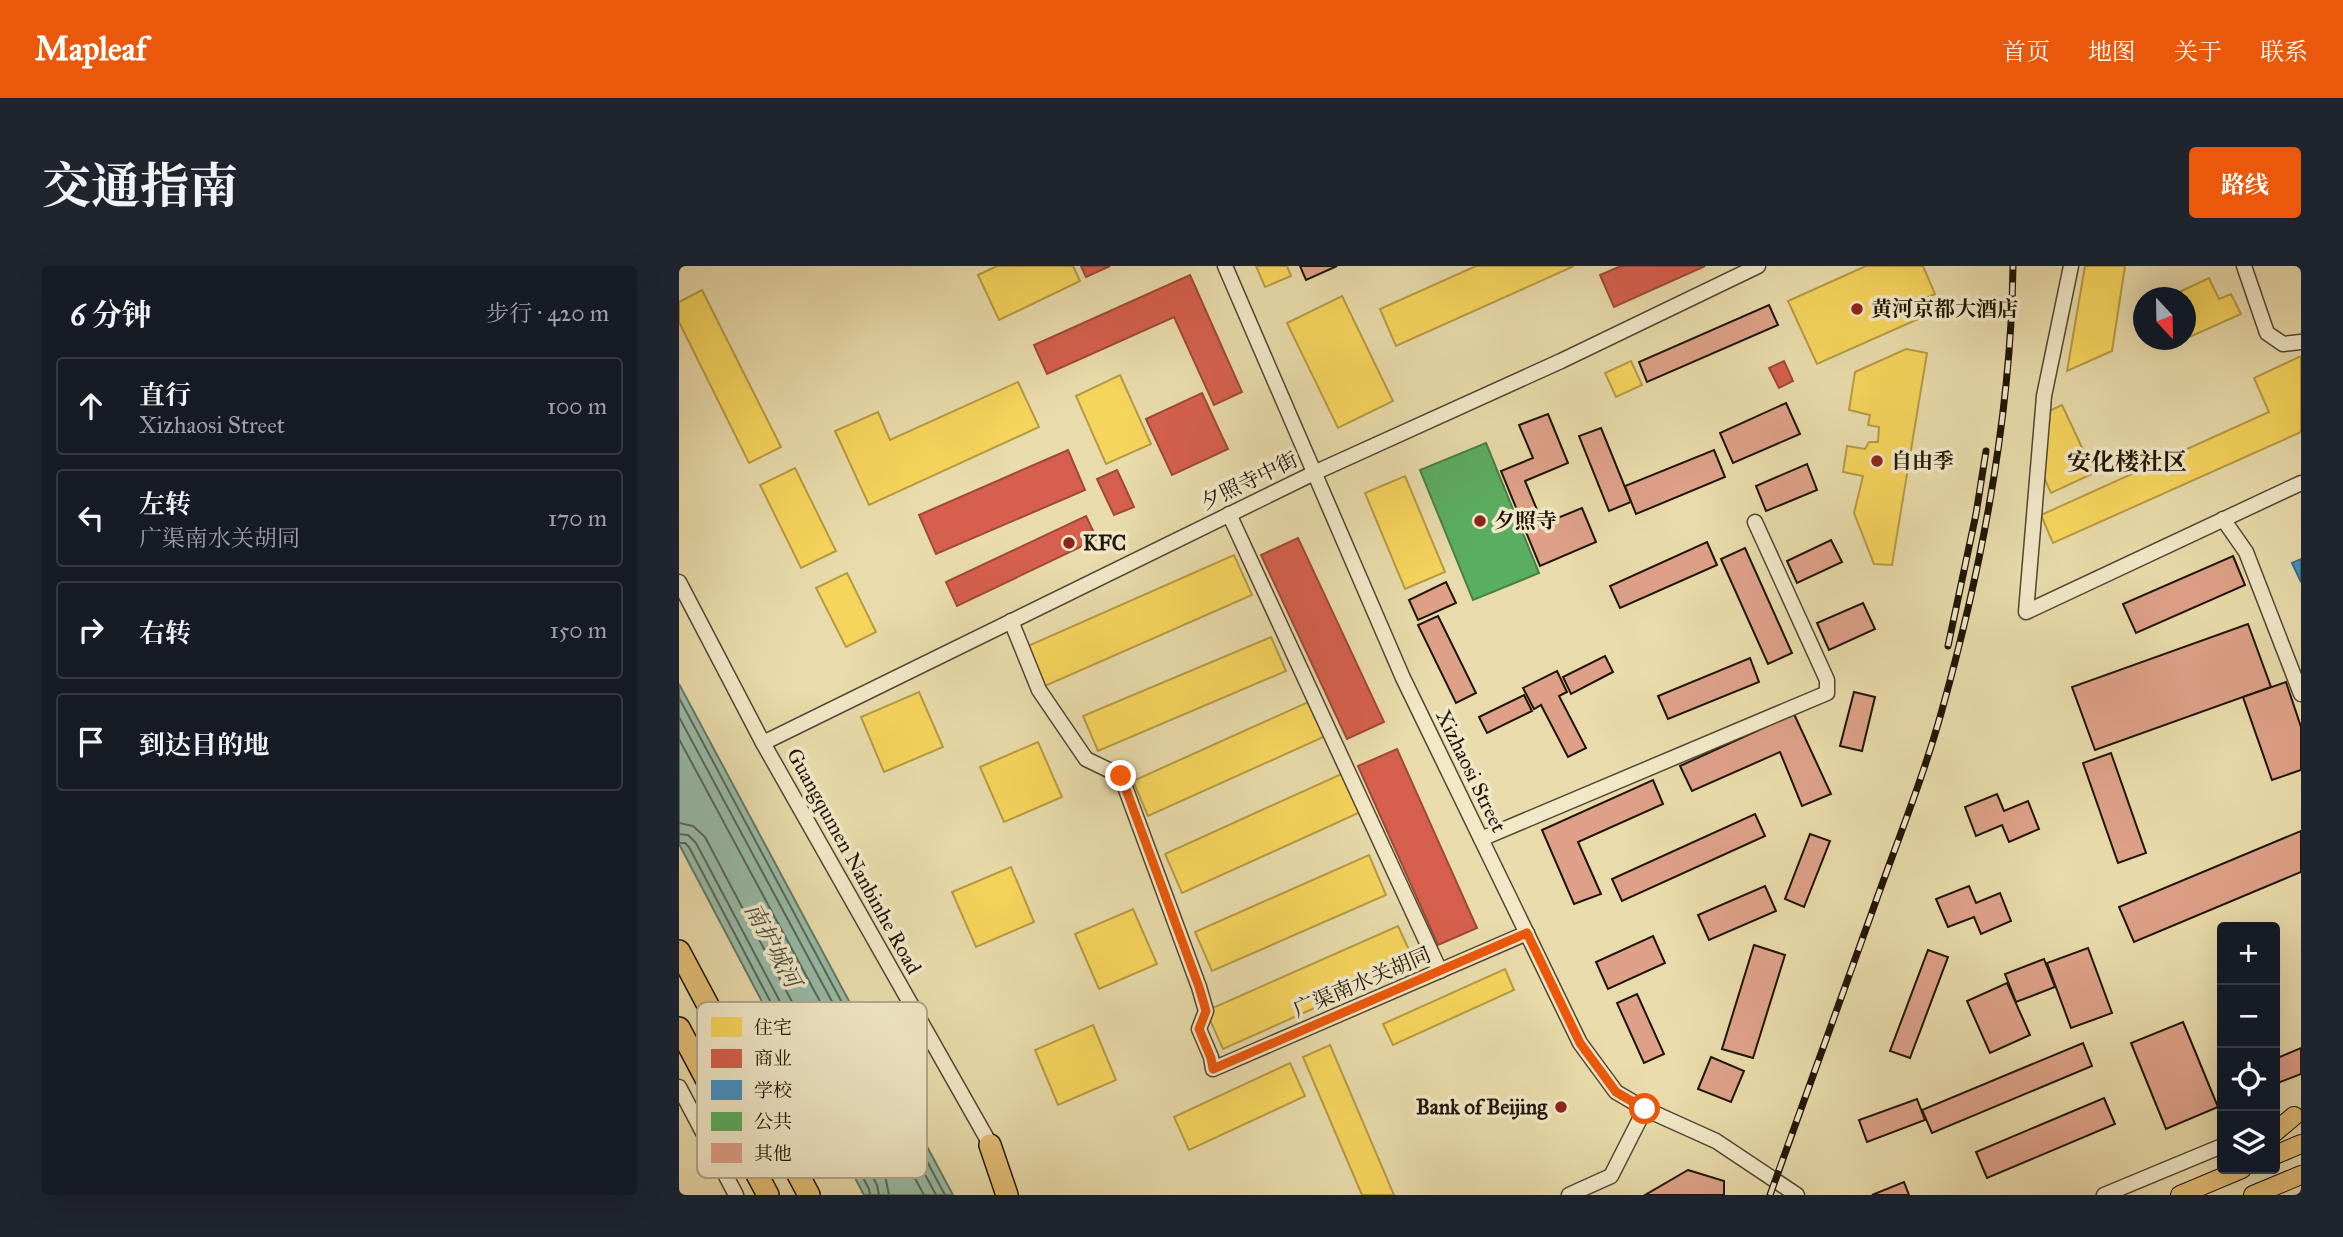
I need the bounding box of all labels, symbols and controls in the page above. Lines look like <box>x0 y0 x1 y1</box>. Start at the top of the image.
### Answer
text: Mapleaf <box>35 29 147 69</box>
text: 首页 <box>2002 37 2050 67</box>
text: 地图 <box>2088 37 2136 67</box>
text: 关于 <box>2174 37 2222 67</box>
text: 联系 <box>2260 37 2308 67</box>
button: 路线 <box>2189 147 2301 218</box>
text: 交通指南 <box>42 157 238 216</box>
north arrow <box>2133 287 2196 350</box>
place label: 黄河京都大酒店 <box>1871 296 2018 322</box>
text: 6 分钟 <box>70 297 152 333</box>
text: 步行 · 420 m <box>486 299 609 327</box>
marker: 黄河京都大酒店 <box>1849 301 1865 317</box>
text: 直行 <box>139 379 191 411</box>
icon: ahead <box>72 387 110 425</box>
text: 100 m <box>547 392 607 420</box>
text: Xizhaosi Street <box>139 411 285 439</box>
street label: 夕照寺中街 <box>1196 446 1302 516</box>
district label: 安化楼社区 <box>2067 447 2187 477</box>
place label: 自由季 <box>1891 448 1954 474</box>
marker: 自由季 <box>1869 453 1885 469</box>
text: 左转 <box>139 488 191 520</box>
icon: left <box>72 499 110 537</box>
text: 170 m <box>548 504 607 532</box>
place label: 夕照寺 <box>1494 508 1557 534</box>
marker: 夕照寺 <box>1472 513 1488 529</box>
text: 广渠南水关胡同 <box>139 524 300 552</box>
place label: KFC <box>1083 530 1126 556</box>
marker: KFC <box>1061 535 1077 551</box>
icon: right <box>72 611 110 649</box>
text: 150 m <box>550 616 607 644</box>
text: 右转 <box>139 617 191 649</box>
street label: Xizhaosi Street <box>1430 705 1512 837</box>
icon: arrive <box>72 723 110 761</box>
text: 到达目的地 <box>139 729 269 761</box>
street label: Guangqumen Nanbinhe Road <box>781 743 927 979</box>
route end <box>1105 760 1136 791</box>
water label: 南护城河 <box>739 898 809 996</box>
map controls <box>2217 922 2280 1174</box>
button: + <box>2217 922 2280 985</box>
street label: 广渠南水关胡同 <box>1289 941 1435 1023</box>
button: − <box>2217 985 2280 1048</box>
legend <box>697 1002 927 1178</box>
text: 住宅 <box>754 1016 792 1039</box>
text: 商业 <box>754 1047 792 1070</box>
button: locate <box>2217 1048 2280 1111</box>
text: 学校 <box>754 1079 792 1102</box>
route start <box>1629 1093 1660 1124</box>
place label: Bank of Beijing <box>1416 1094 1548 1120</box>
marker: Bank of Beijing <box>1553 1099 1569 1115</box>
text: 公共 <box>754 1110 792 1133</box>
button: layers <box>2217 1111 2280 1174</box>
text: 其他 <box>754 1142 792 1165</box>

